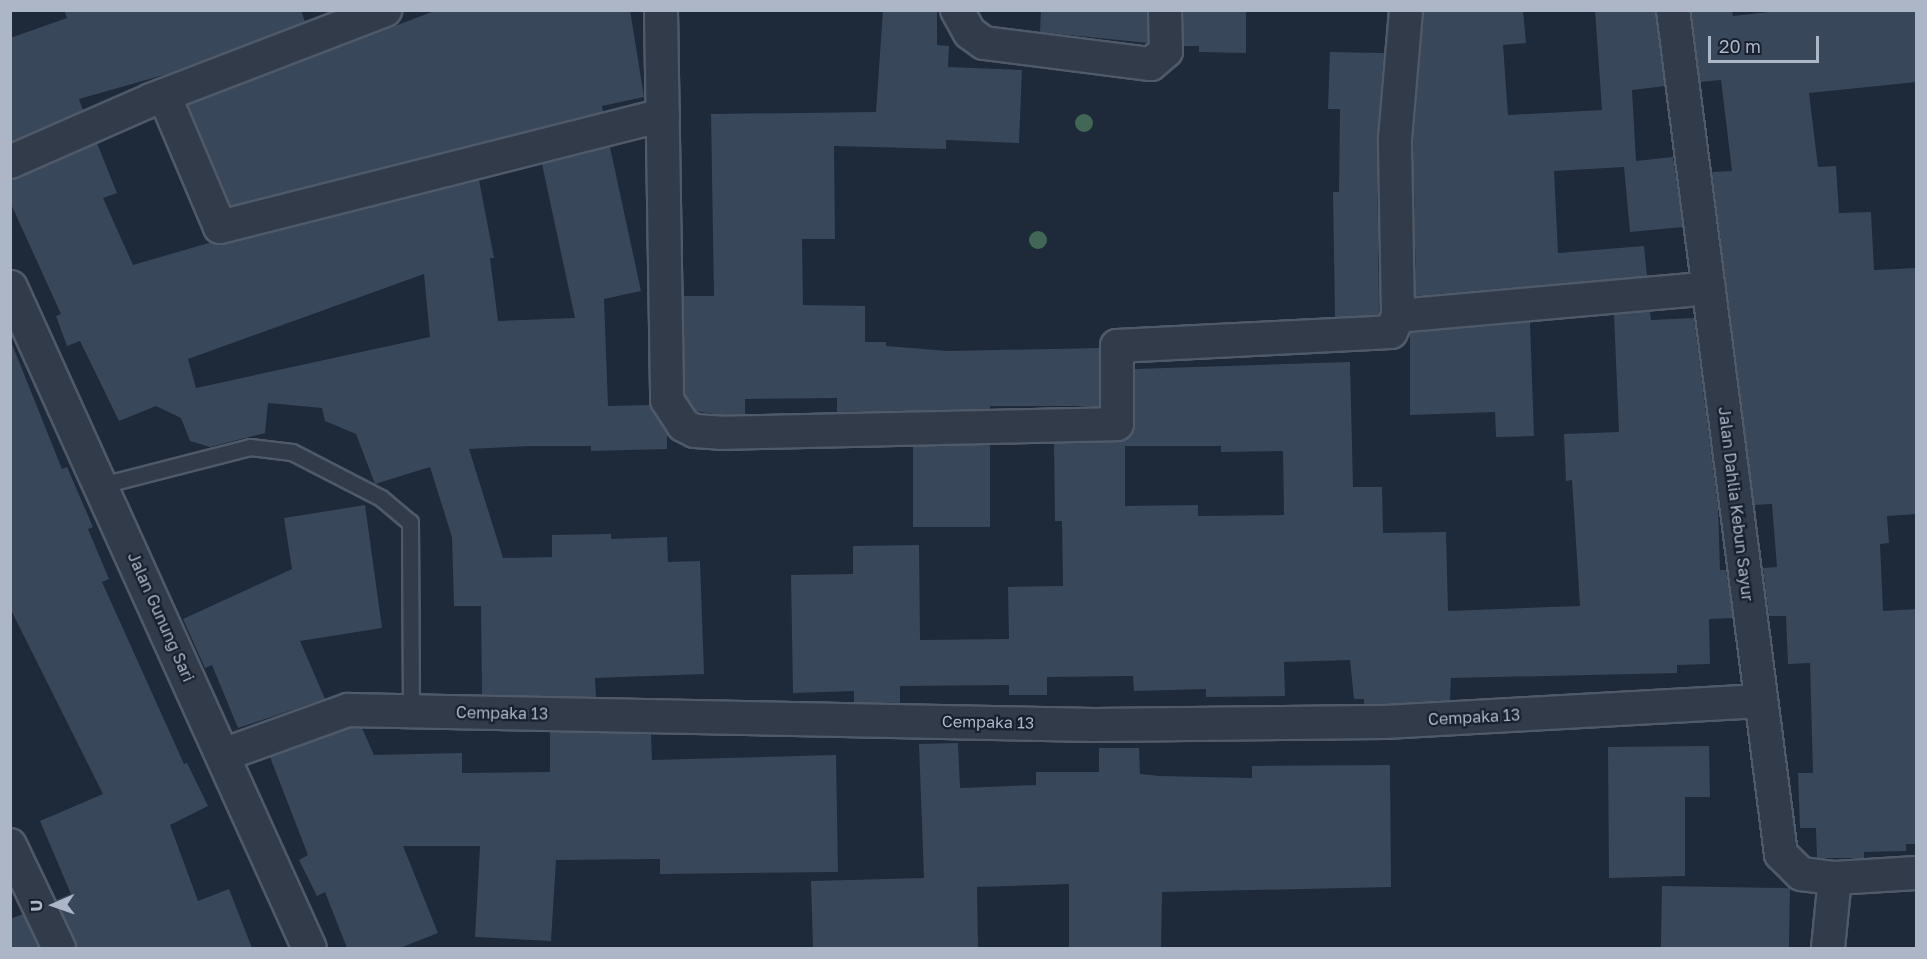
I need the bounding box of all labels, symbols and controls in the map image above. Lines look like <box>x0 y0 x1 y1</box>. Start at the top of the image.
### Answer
scale bar <box>1711 24 1822 62</box>
text: 20 m <box>1719 35 1761 57</box>
street label: Jalan Dahlia Kebun Sayur <box>1715 406 1757 602</box>
street label: Jalan Gunung Sari <box>124 549 198 685</box>
street label: Cempaka 13 <box>456 703 548 723</box>
street label: Cempaka 13 <box>1427 705 1521 729</box>
street label: Cempaka 13 <box>942 712 1034 732</box>
north arrow <box>24 875 84 935</box>
text: U <box>26 899 46 912</box>

